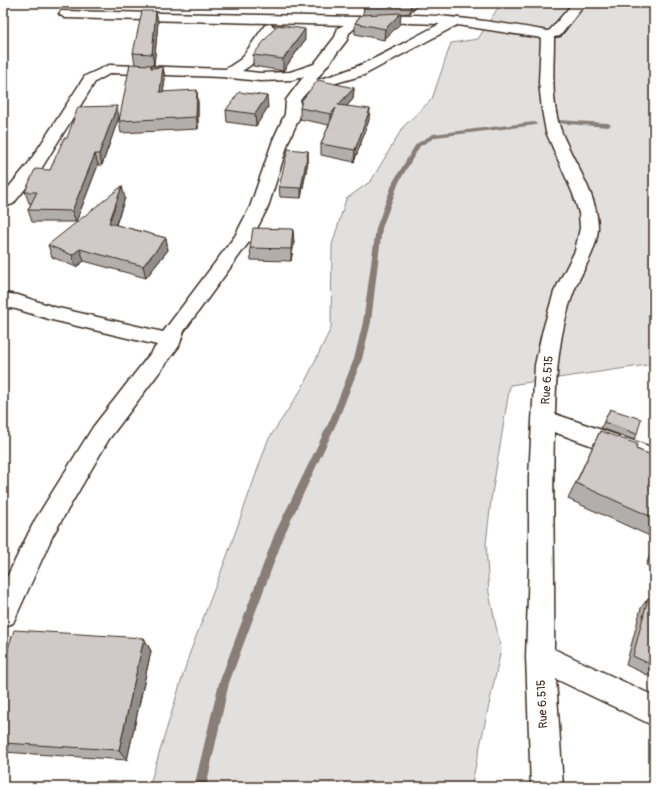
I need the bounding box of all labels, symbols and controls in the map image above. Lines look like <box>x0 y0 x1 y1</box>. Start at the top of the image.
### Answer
street label: Rue 6.515 <box>538 355 557 405</box>
street label: Rue 6.515 <box>534 679 551 729</box>

